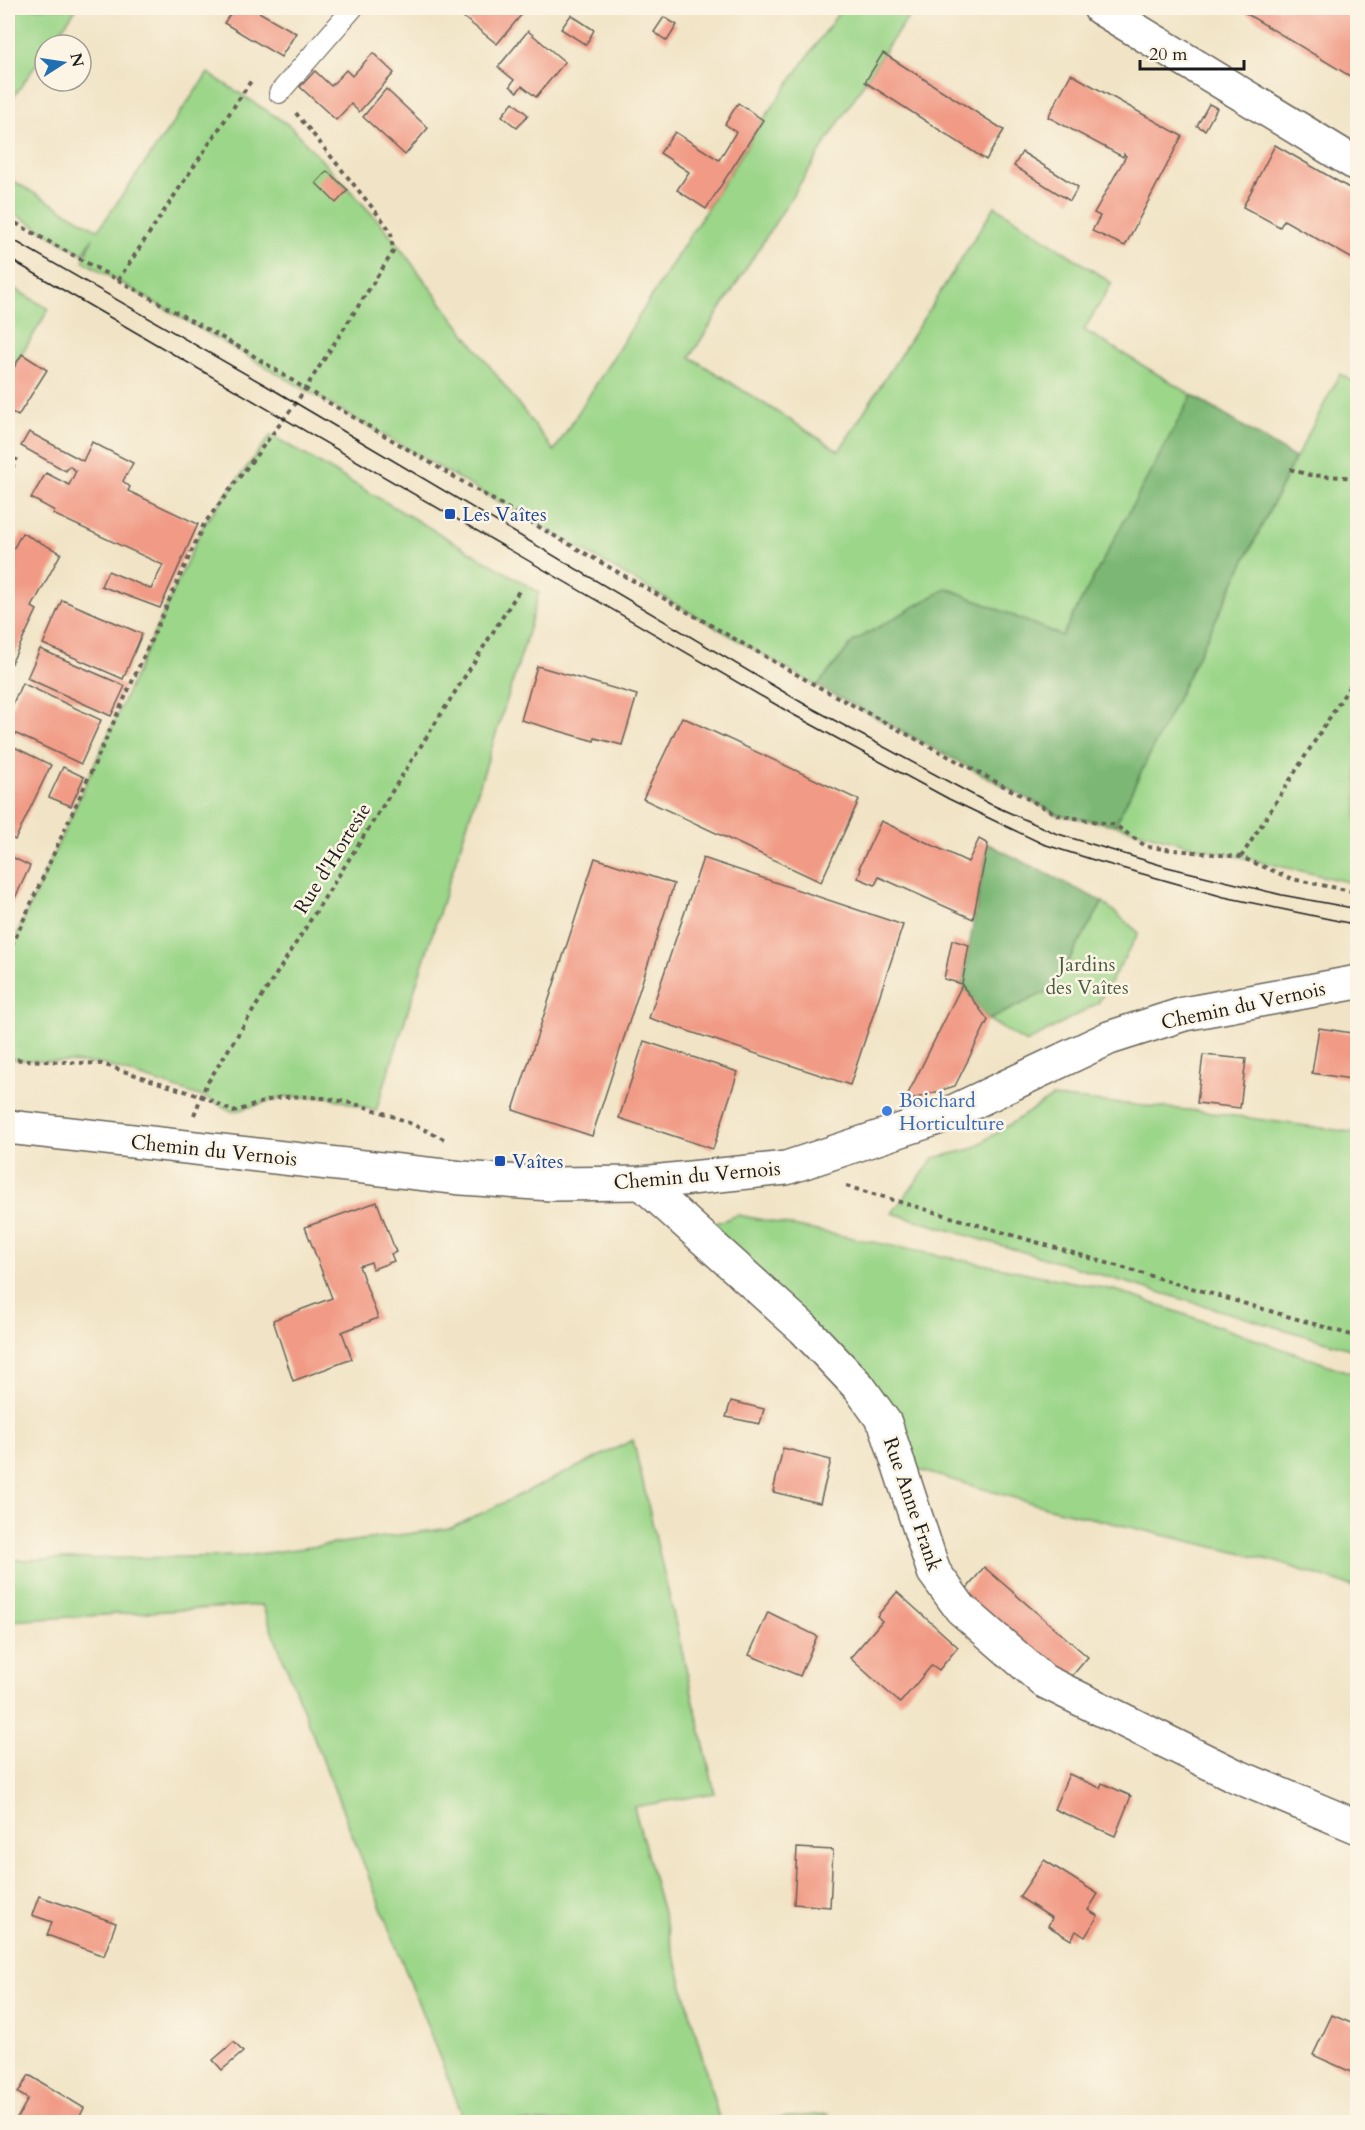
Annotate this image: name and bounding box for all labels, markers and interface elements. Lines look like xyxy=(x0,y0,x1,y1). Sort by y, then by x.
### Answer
north arrow xyxy=(33,33,93,93)
scale bar xyxy=(1140,33,1244,71)
text: 20 m xyxy=(1149,42,1188,67)
text: N xyxy=(64,51,89,69)
place label: Les Vaîtes xyxy=(462,501,547,528)
marker: Les Vaîtes xyxy=(443,507,457,521)
street label: Rue d'Hortesie xyxy=(288,798,377,919)
park label: Jardins des Vaîtes xyxy=(1045,951,1129,1001)
street label: Chemin du Vernois xyxy=(1159,975,1328,1036)
place label: Boichard Horticulture xyxy=(899,1087,1005,1137)
marker: Boichard Horticulture xyxy=(880,1104,894,1118)
street label: Chemin du Vernois xyxy=(129,1128,298,1173)
place label: Vaîtes xyxy=(512,1148,563,1175)
marker: Vaîtes xyxy=(493,1154,507,1168)
street label: Chemin du Vernois xyxy=(613,1155,781,1196)
street label: Rue Anne Frank xyxy=(877,1434,948,1575)

